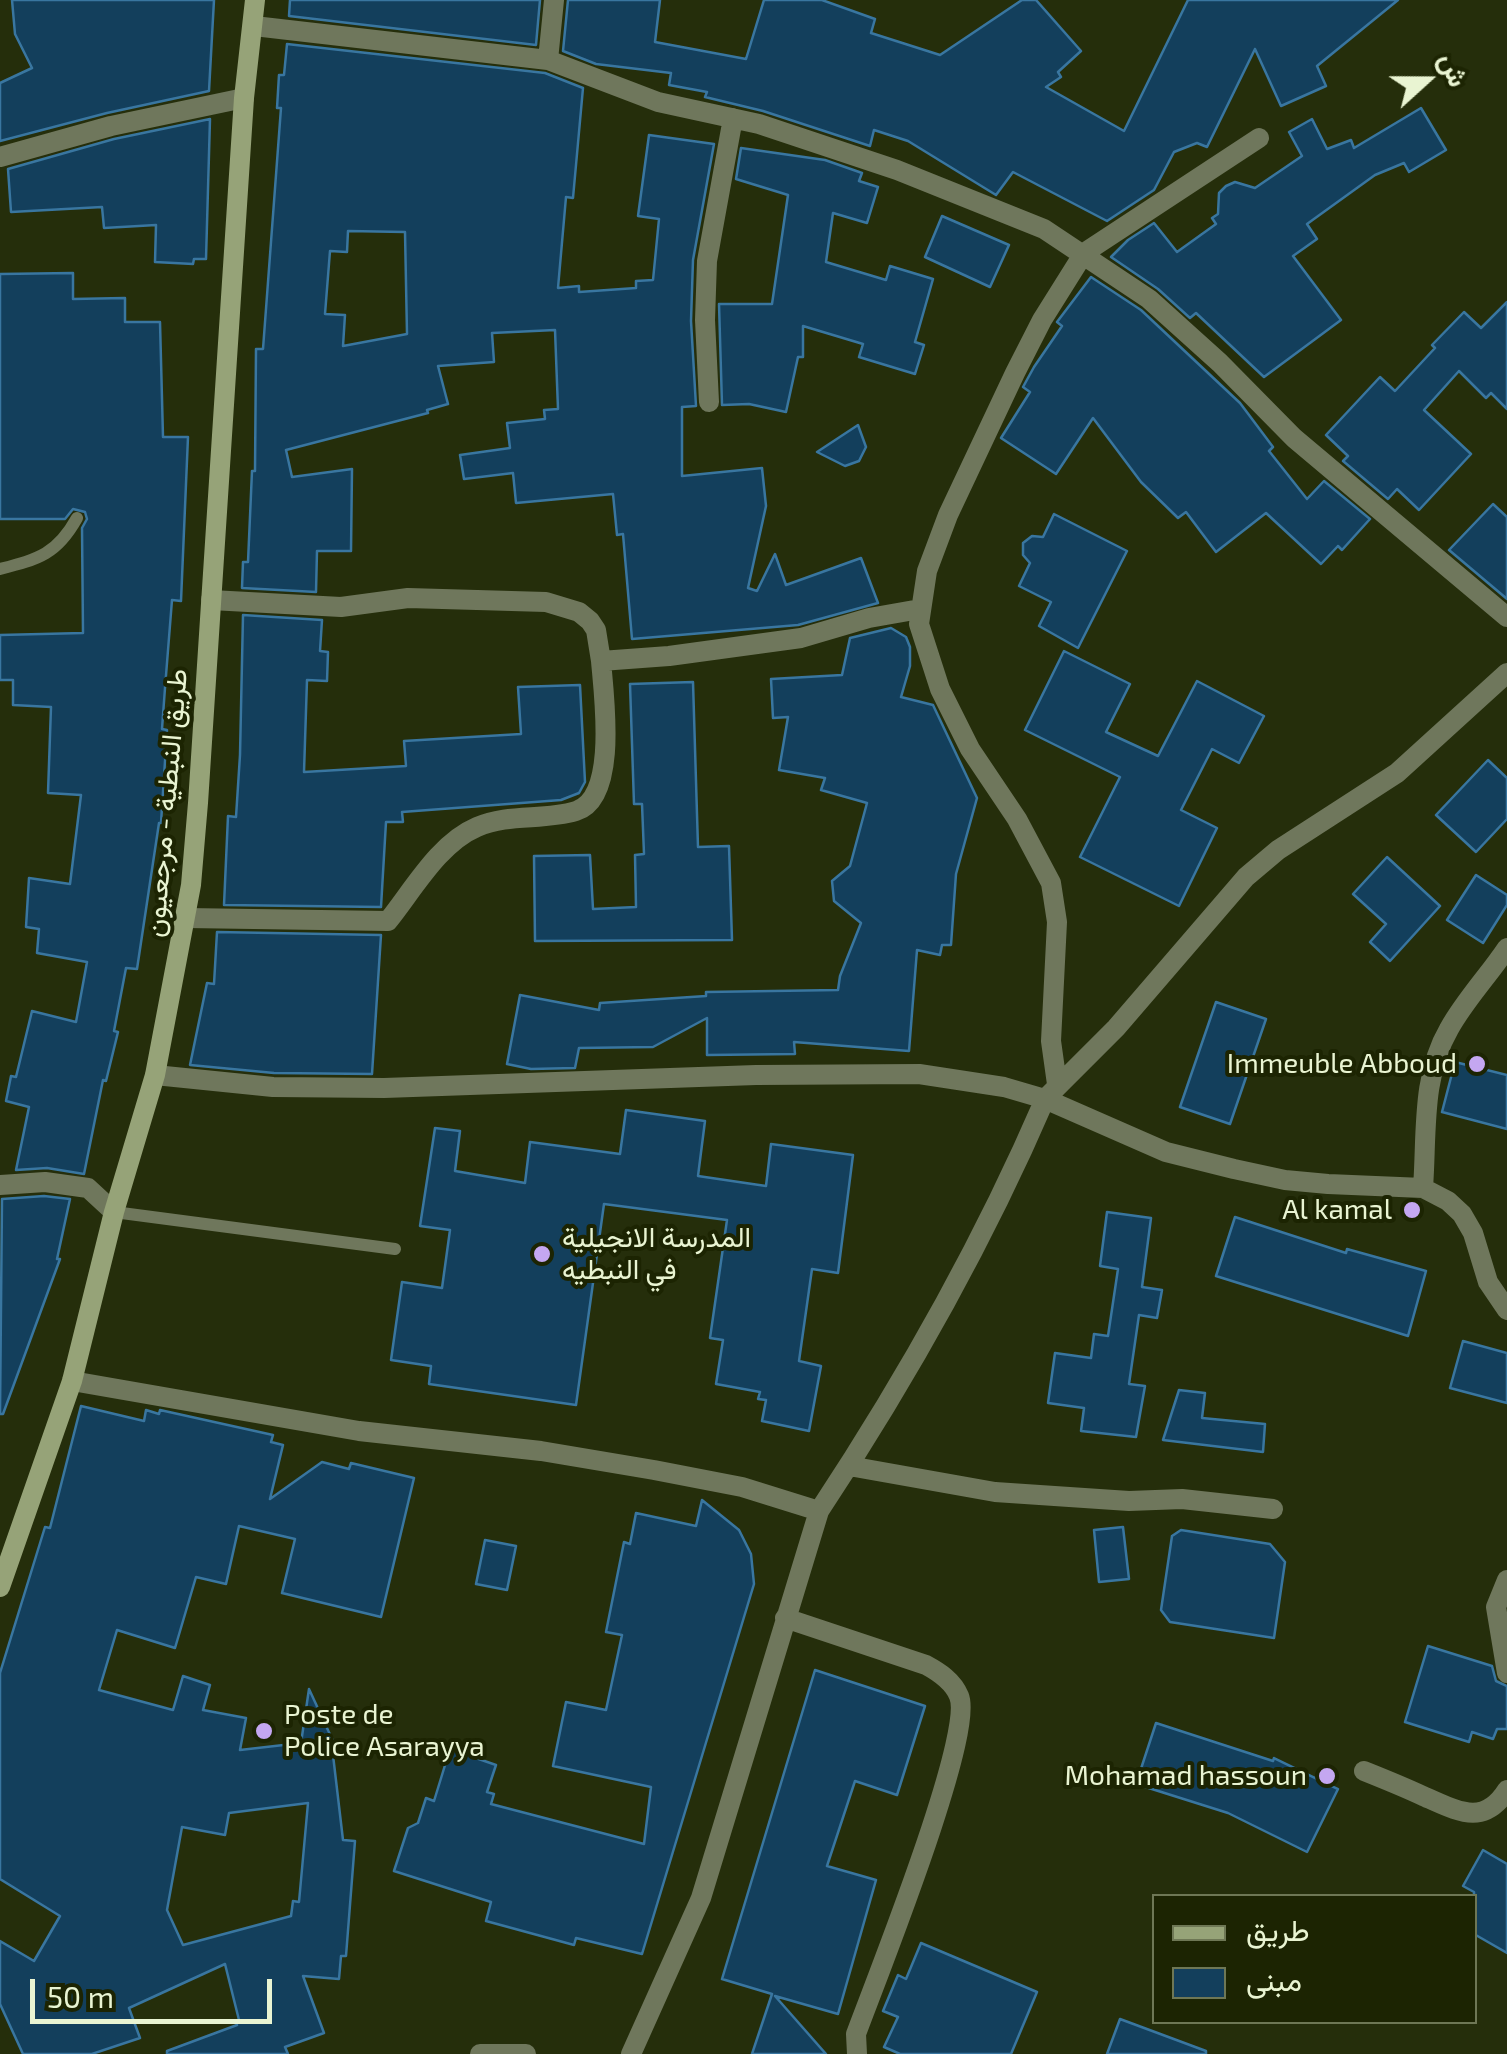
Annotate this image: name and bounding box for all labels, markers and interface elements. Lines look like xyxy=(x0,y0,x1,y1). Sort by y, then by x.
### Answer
north arrow xyxy=(1377,30,1477,130)
text: ش xyxy=(1433,47,1477,91)
street label: طريق النبطية - مرجعيون xyxy=(138,667,194,939)
place label: Immeuble Abboud xyxy=(1227,1047,1457,1081)
marker: Immeuble Abboud xyxy=(1466,1053,1488,1075)
place label: Al kamal xyxy=(1282,1193,1392,1227)
marker: Al kamal xyxy=(1401,1199,1423,1221)
place label: المدرسة الانجيلية في النبطيه xyxy=(562,1221,751,1287)
marker: المدرسة الانجيلية في النبطيه xyxy=(531,1243,553,1265)
place label: Poste de Police Asarayya xyxy=(284,1698,485,1764)
marker: Poste de Police Asarayya xyxy=(253,1720,275,1742)
place label: Mohamad hassoun xyxy=(1064,1759,1307,1793)
marker: Mohamad hassoun xyxy=(1316,1765,1338,1787)
legend xyxy=(1152,1894,1477,2024)
text: طريق xyxy=(1246,1911,1310,1947)
scale bar xyxy=(35,1959,278,2021)
text: مبنى xyxy=(1246,1961,1302,1997)
text: 50 m xyxy=(47,1978,114,2014)

